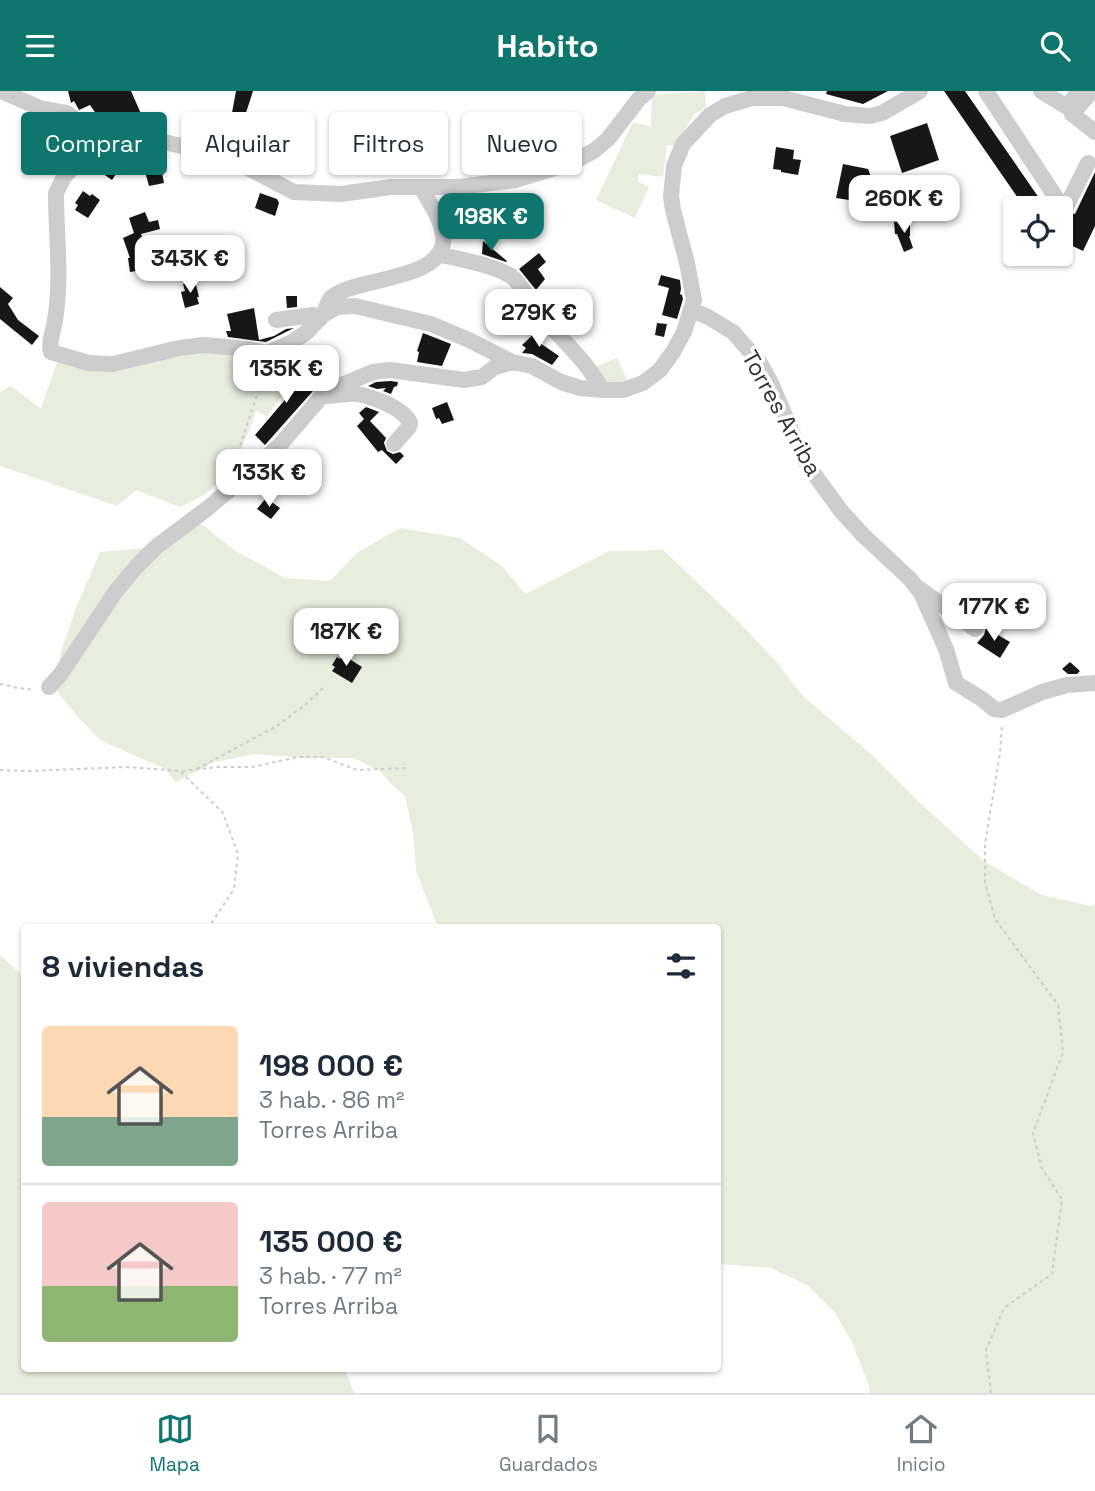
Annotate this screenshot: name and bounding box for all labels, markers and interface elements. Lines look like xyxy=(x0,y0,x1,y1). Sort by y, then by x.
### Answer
text: Habito xyxy=(496,26,599,66)
icon: menu xyxy=(21,27,59,65)
icon: search xyxy=(1036,27,1074,65)
chip: Comprar xyxy=(21,112,167,175)
chip: Alquilar xyxy=(181,112,315,175)
chip: Filtros xyxy=(329,112,448,175)
chip: Nuevo xyxy=(462,112,582,175)
pin: 260K € xyxy=(847,176,961,235)
text: 260K € xyxy=(865,183,943,213)
pin: 198K € xyxy=(434,193,548,253)
map controls xyxy=(1003,196,1073,266)
button: locate xyxy=(1003,196,1073,266)
text: 198K € xyxy=(454,201,528,231)
pin: 343K € xyxy=(133,235,247,295)
text: 343K € xyxy=(151,243,229,273)
pin: 279K € xyxy=(482,289,596,349)
text: 279K € xyxy=(501,297,577,327)
pin: 135K € xyxy=(229,345,343,405)
street label: Torres Arriba xyxy=(735,345,829,481)
text: 135K € xyxy=(249,353,323,383)
pin: 133K € xyxy=(212,449,326,509)
text: 133K € xyxy=(232,457,306,487)
pin: 177K € xyxy=(937,583,1051,643)
text: 177K € xyxy=(958,591,1030,621)
pin: 187K € xyxy=(289,609,403,668)
text: 187K € xyxy=(310,616,382,646)
text: 8 viviendas xyxy=(42,947,204,986)
icon: filters xyxy=(662,947,700,985)
text: 198 000 € xyxy=(259,1046,403,1085)
icon: home xyxy=(98,1054,182,1138)
text: 3 hab. · 86 m² xyxy=(259,1085,404,1115)
text: Torres Arriba xyxy=(259,1115,398,1145)
text: 135 000 € xyxy=(259,1222,403,1261)
icon: home xyxy=(98,1230,182,1314)
text: 3 hab. · 77 m² xyxy=(259,1261,402,1291)
text: Torres Arriba xyxy=(259,1291,398,1321)
tab: Mapa xyxy=(149,1410,200,1477)
tab: Guardados xyxy=(499,1410,598,1477)
tab: Inicio xyxy=(897,1410,946,1477)

